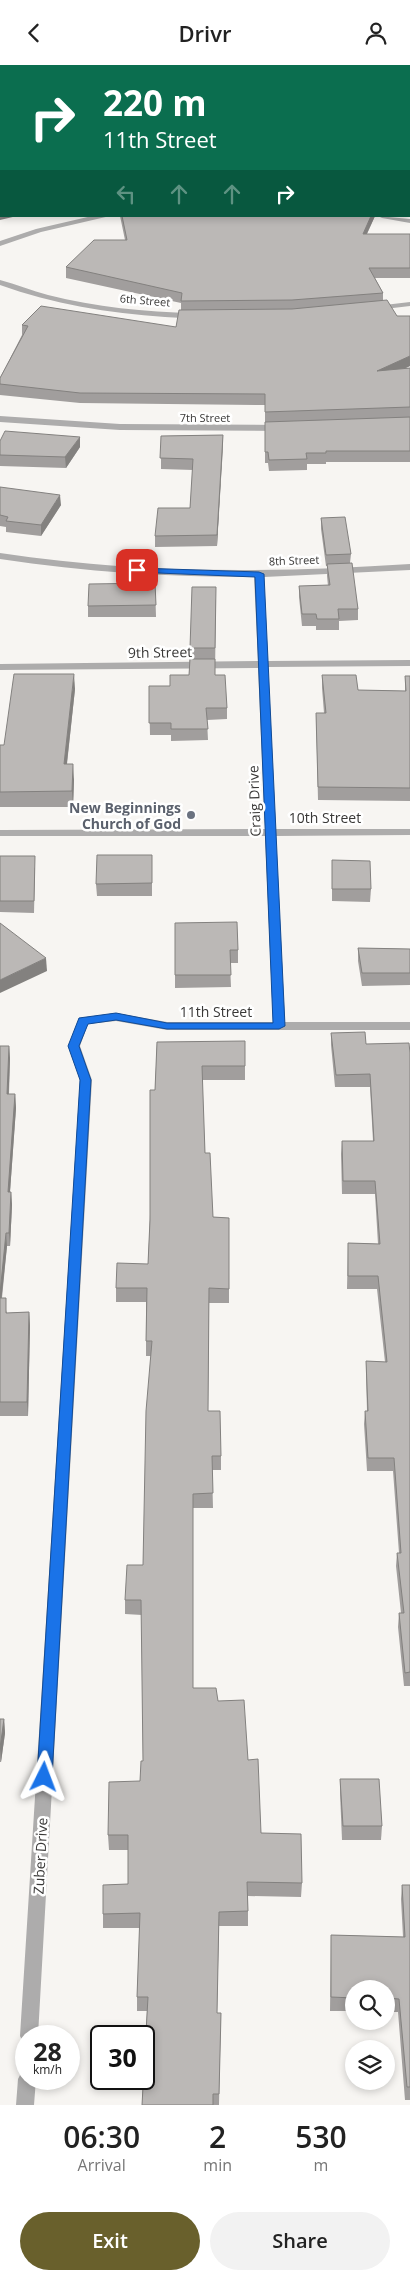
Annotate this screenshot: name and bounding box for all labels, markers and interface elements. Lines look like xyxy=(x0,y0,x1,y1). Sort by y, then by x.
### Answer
text: Drivr xyxy=(178,18,232,48)
icon: back xyxy=(20,19,48,47)
icon: person xyxy=(362,19,390,47)
text: 220 m xyxy=(103,79,207,126)
icon: right xyxy=(20,85,85,150)
text: 11th Street xyxy=(103,124,217,154)
icon: left xyxy=(112,180,140,208)
icon: ahead xyxy=(165,180,193,208)
icon: ahead xyxy=(218,180,246,208)
icon: right xyxy=(271,180,299,208)
street label: 6th Street xyxy=(119,290,171,310)
street label: 7th Street xyxy=(180,410,230,425)
pin xyxy=(116,549,158,591)
street label: 8th Street xyxy=(268,552,320,568)
icon: arrive xyxy=(123,556,151,584)
street label: 9th Street xyxy=(128,642,192,662)
street label: Craig Drive xyxy=(243,765,265,837)
place label: New Beginnings Church of God xyxy=(69,798,181,833)
street label: 10th Street xyxy=(289,808,361,827)
marker: New Beginnings Church of God xyxy=(185,809,197,821)
street label: 11th Street xyxy=(180,1002,252,1021)
position arrow xyxy=(17,1750,69,1802)
street label: Zuber Drive xyxy=(29,1817,51,1895)
map controls xyxy=(345,1980,395,2090)
button: search xyxy=(345,1980,395,2030)
speed limit sign: 30 xyxy=(90,2025,155,2090)
text: 28 xyxy=(33,2034,62,2068)
button: layers xyxy=(345,2040,395,2090)
text: km/h xyxy=(33,2061,62,2078)
text: 06:30 xyxy=(63,2116,140,2157)
text: 2 xyxy=(209,2116,226,2157)
text: 530 xyxy=(295,2116,347,2157)
text: Arrival xyxy=(78,2154,126,2176)
text: min xyxy=(203,2154,232,2176)
text: m xyxy=(314,2154,328,2176)
button: Exit xyxy=(20,2212,200,2270)
button: Share xyxy=(210,2212,390,2270)

